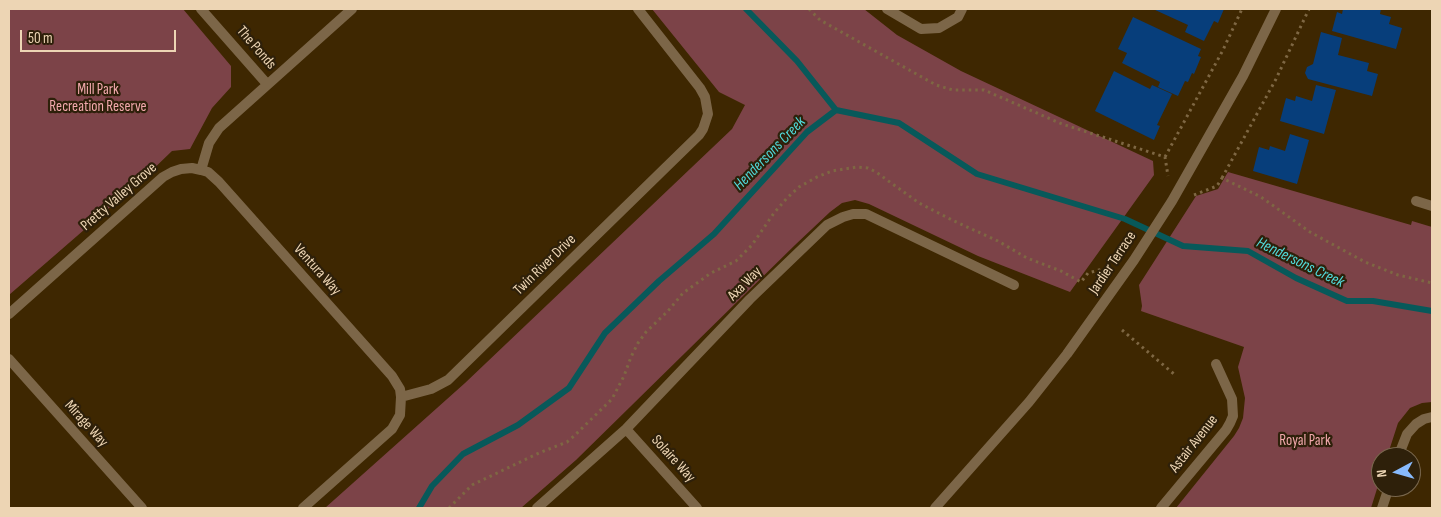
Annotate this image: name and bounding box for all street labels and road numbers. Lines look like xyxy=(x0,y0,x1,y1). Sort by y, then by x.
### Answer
street label: The Ponds xyxy=(232,23,280,73)
street label: Pretty Valley Grove xyxy=(77,159,161,235)
street label: Jardier Terrace xyxy=(1085,228,1141,298)
street label: Twin River Drive xyxy=(510,231,580,299)
street label: Ventura Way xyxy=(289,241,345,299)
street label: Axa Way xyxy=(724,263,766,305)
street label: Mirage Way xyxy=(60,397,112,451)
street label: Astair Avenue xyxy=(1166,412,1222,476)
street label: Solaire Way xyxy=(647,432,699,486)

